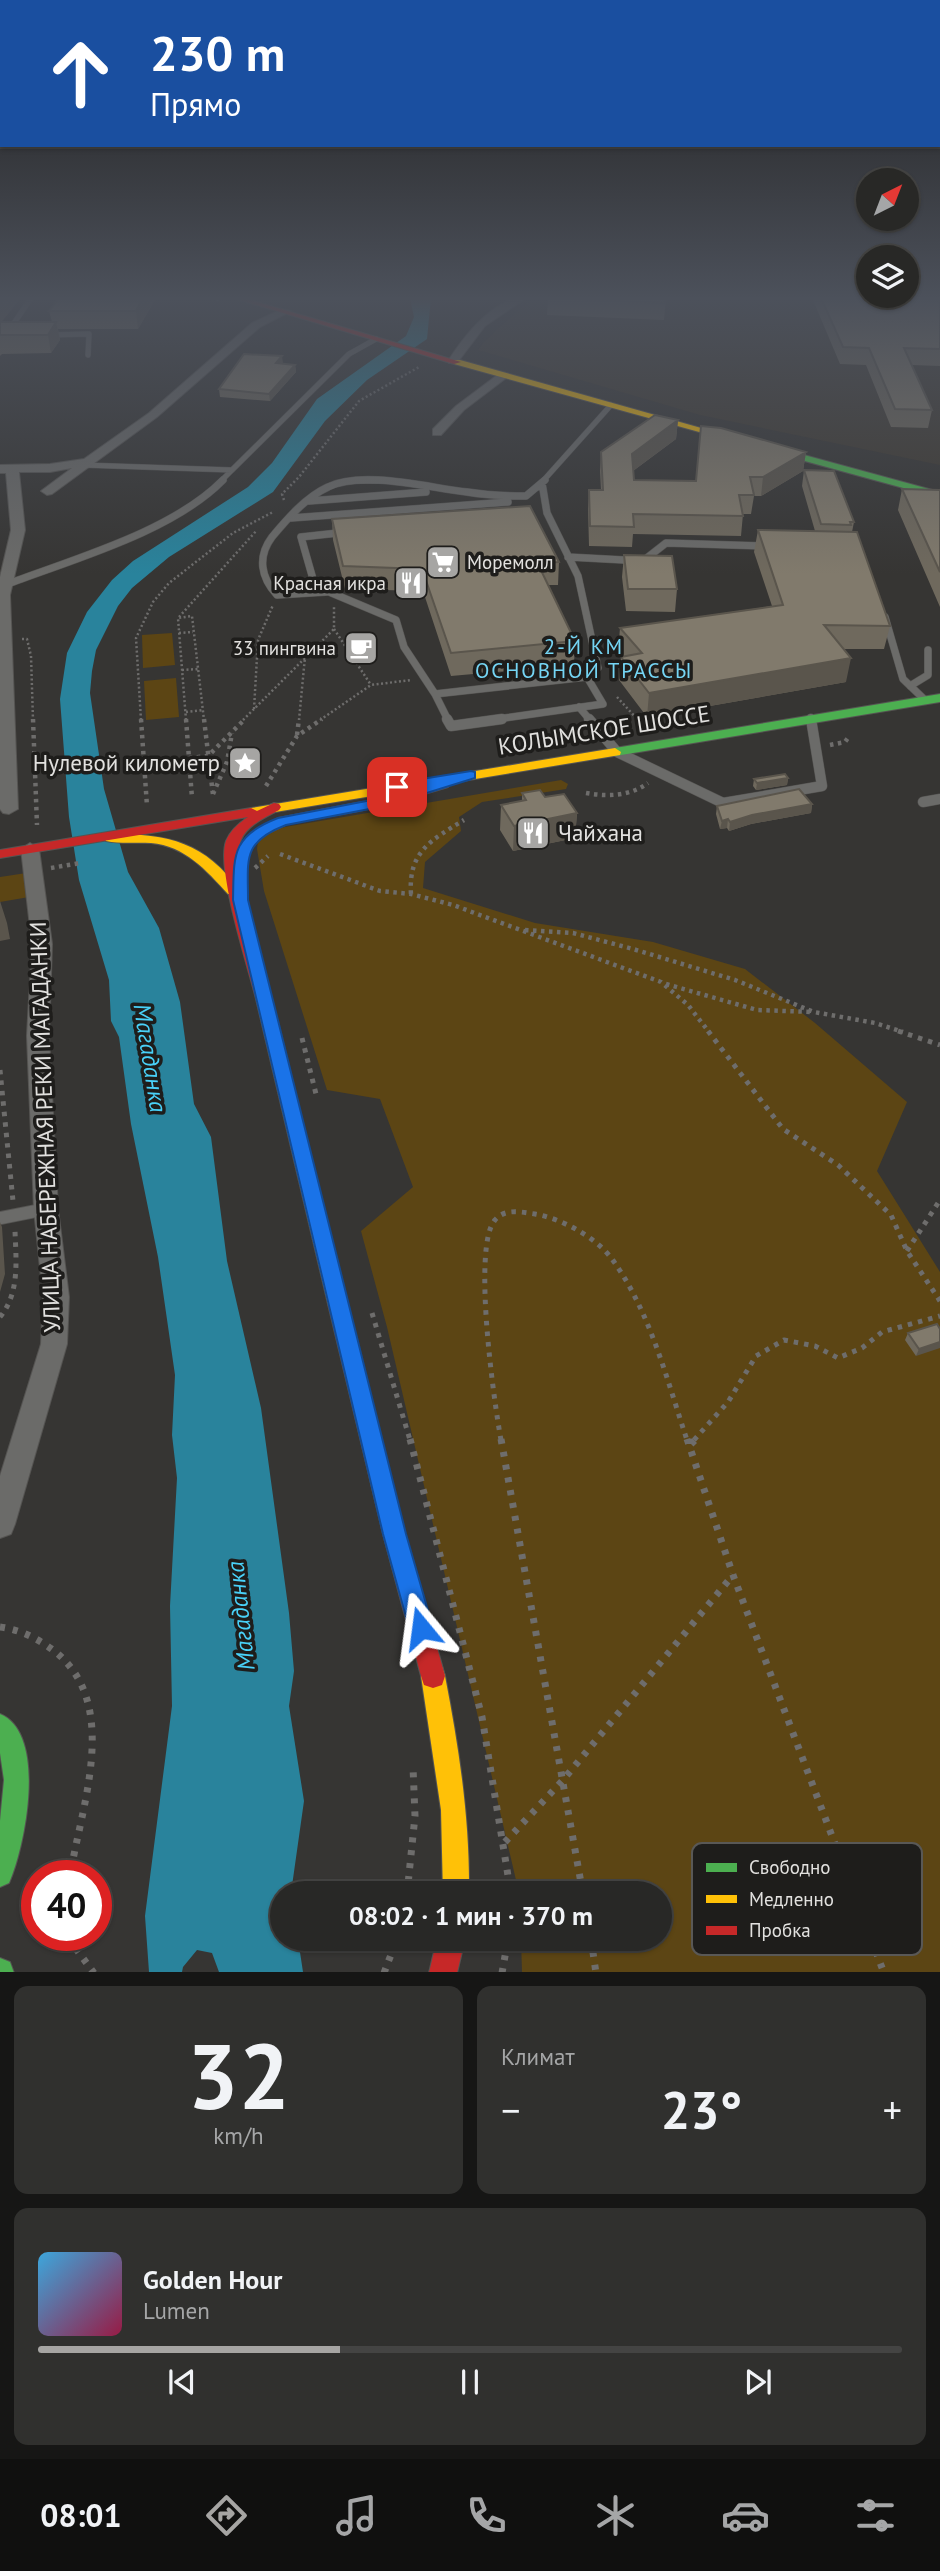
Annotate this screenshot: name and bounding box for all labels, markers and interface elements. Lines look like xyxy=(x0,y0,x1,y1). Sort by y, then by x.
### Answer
text: 230 m xyxy=(150,21,285,85)
icon: ahead xyxy=(35,28,126,119)
text: Прямо xyxy=(150,83,241,125)
north arrow xyxy=(856,168,919,231)
map controls xyxy=(856,168,919,308)
button: layers xyxy=(856,245,919,308)
supermarket icon: Моремолл xyxy=(424,543,462,581)
place label: Моремолл xyxy=(467,550,554,574)
restaurant icon: Красная икра xyxy=(392,564,430,602)
place label: Красная икра xyxy=(273,571,386,595)
cafe icon: 33 пингвина xyxy=(342,629,380,667)
district label: 2-Й КМ ОСНОВНОЙ ТРАССЫ xyxy=(475,633,693,684)
place label: 33 пингвина xyxy=(233,636,336,660)
street label: КОЛЫМСКОЕ ШОССЕ xyxy=(496,698,712,761)
place icon: Нулевой километр xyxy=(226,744,264,782)
place label: Нулевой километр xyxy=(33,748,220,777)
pin xyxy=(367,757,427,817)
icon: arrive xyxy=(378,768,416,806)
restaurant icon: Чайхана xyxy=(514,814,552,852)
place label: Чайхана xyxy=(558,818,643,847)
street label: УЛИЦА НАБЕРЕЖНАЯ РЕКИ МАГАДАНКИ xyxy=(23,921,66,1333)
water label: Магаданка xyxy=(127,1001,174,1115)
water label: Магаданка xyxy=(219,1560,262,1672)
position arrow xyxy=(384,1591,458,1665)
legend xyxy=(692,1843,922,1955)
text: Свободно xyxy=(749,1855,831,1879)
speed limit sign: 40 xyxy=(21,1860,112,1951)
text: Медленно xyxy=(749,1887,834,1911)
text: 08:02 · 1 мин · 370 m xyxy=(349,1899,593,1932)
text: Пробка xyxy=(749,1918,811,1942)
text: 32 xyxy=(187,2016,290,2134)
text: Климат xyxy=(501,2042,575,2071)
text: 23° xyxy=(661,2076,742,2143)
text: − xyxy=(501,2085,520,2134)
text: + xyxy=(883,2085,902,2134)
text: km/h xyxy=(213,2121,264,2150)
text: Golden Hour xyxy=(143,2263,282,2296)
text: Lumen xyxy=(143,2296,210,2325)
icon: previous xyxy=(163,2363,201,2401)
icon: pause xyxy=(451,2363,489,2401)
icon: next xyxy=(739,2363,777,2401)
icon: directions xyxy=(202,2491,251,2540)
icon: music xyxy=(332,2491,381,2540)
icon: phone xyxy=(462,2491,511,2540)
icon: climate xyxy=(591,2491,640,2540)
icon: car xyxy=(721,2491,770,2540)
icon: filters xyxy=(851,2491,900,2540)
text: 08:01 xyxy=(40,2494,122,2536)

